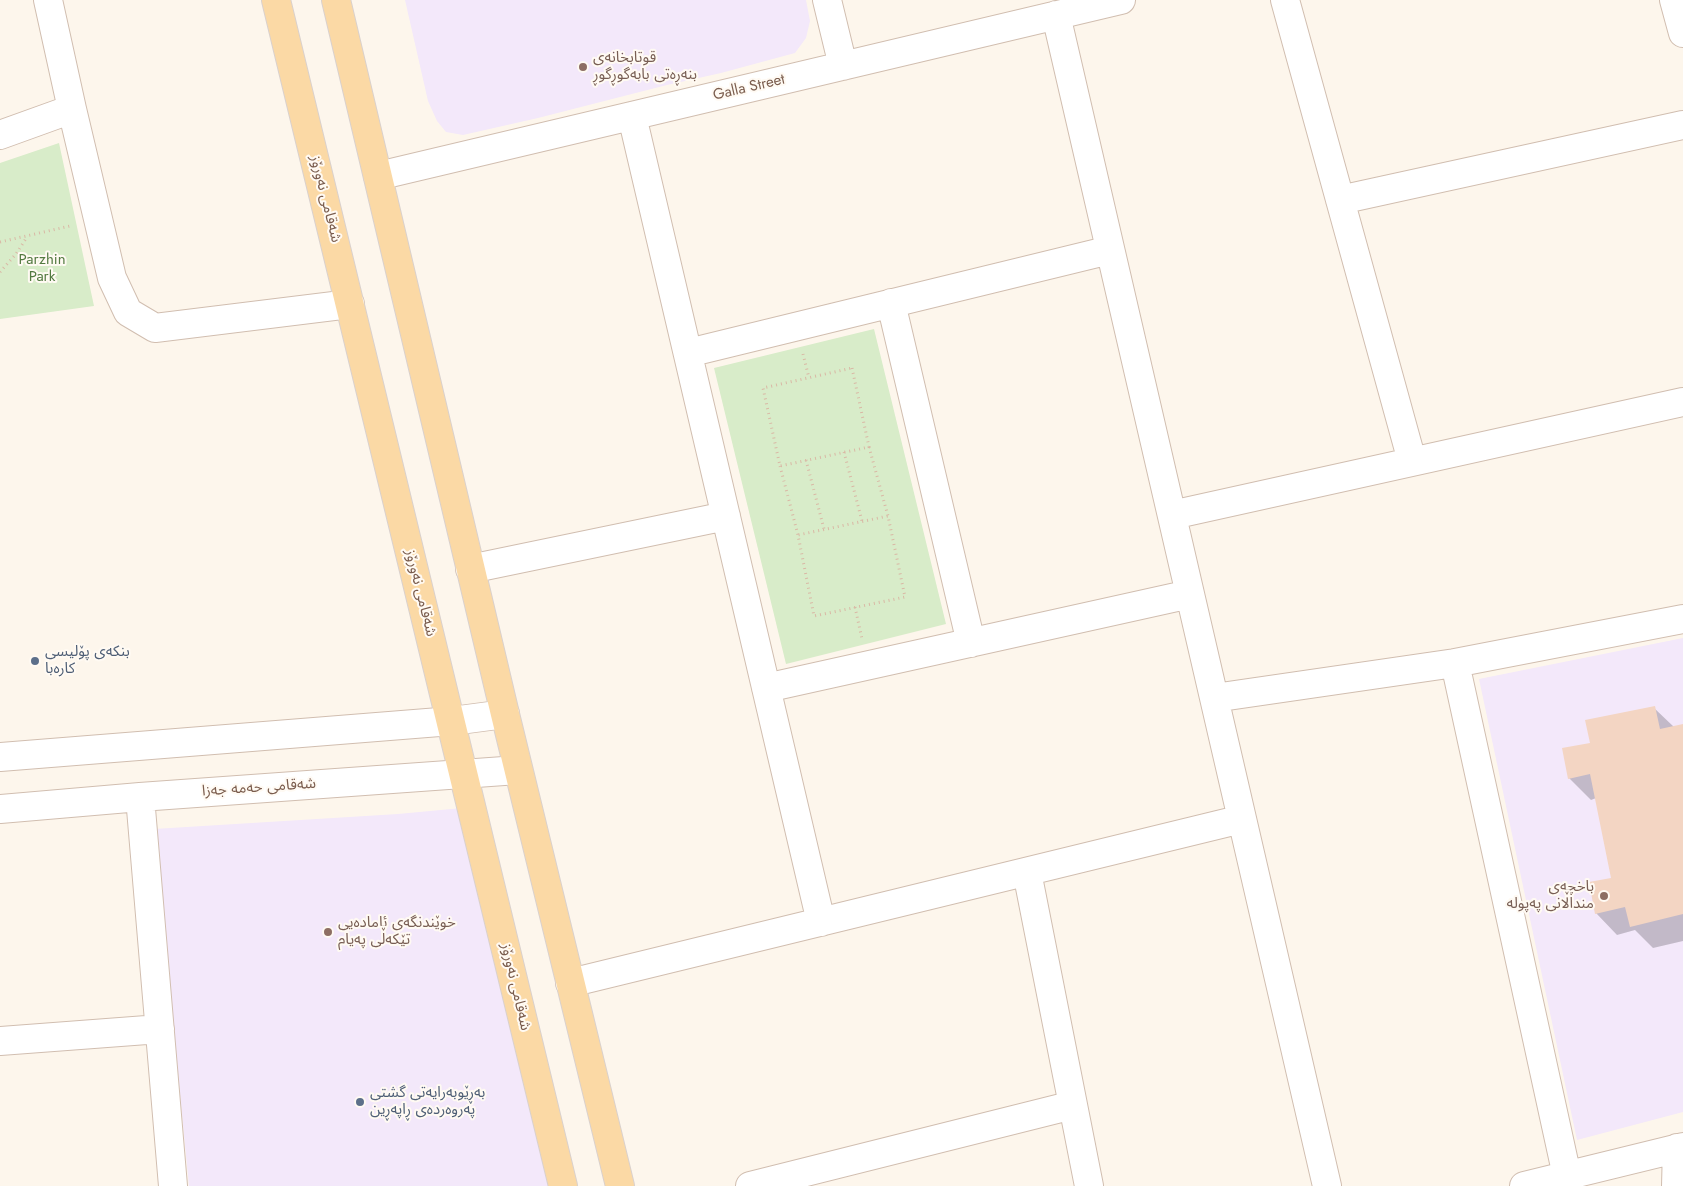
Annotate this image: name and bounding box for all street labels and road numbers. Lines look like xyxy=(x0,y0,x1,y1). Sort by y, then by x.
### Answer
street label: Galla Street xyxy=(711,71,787,105)
street label: شەقامی نەورۆز xyxy=(305,154,345,244)
street label: شەقامی نەورۆز xyxy=(400,548,440,638)
street label: شەقامی حەمە جەزا xyxy=(201,775,317,801)
street label: شەقامی نەورۆز xyxy=(496,941,534,1033)

